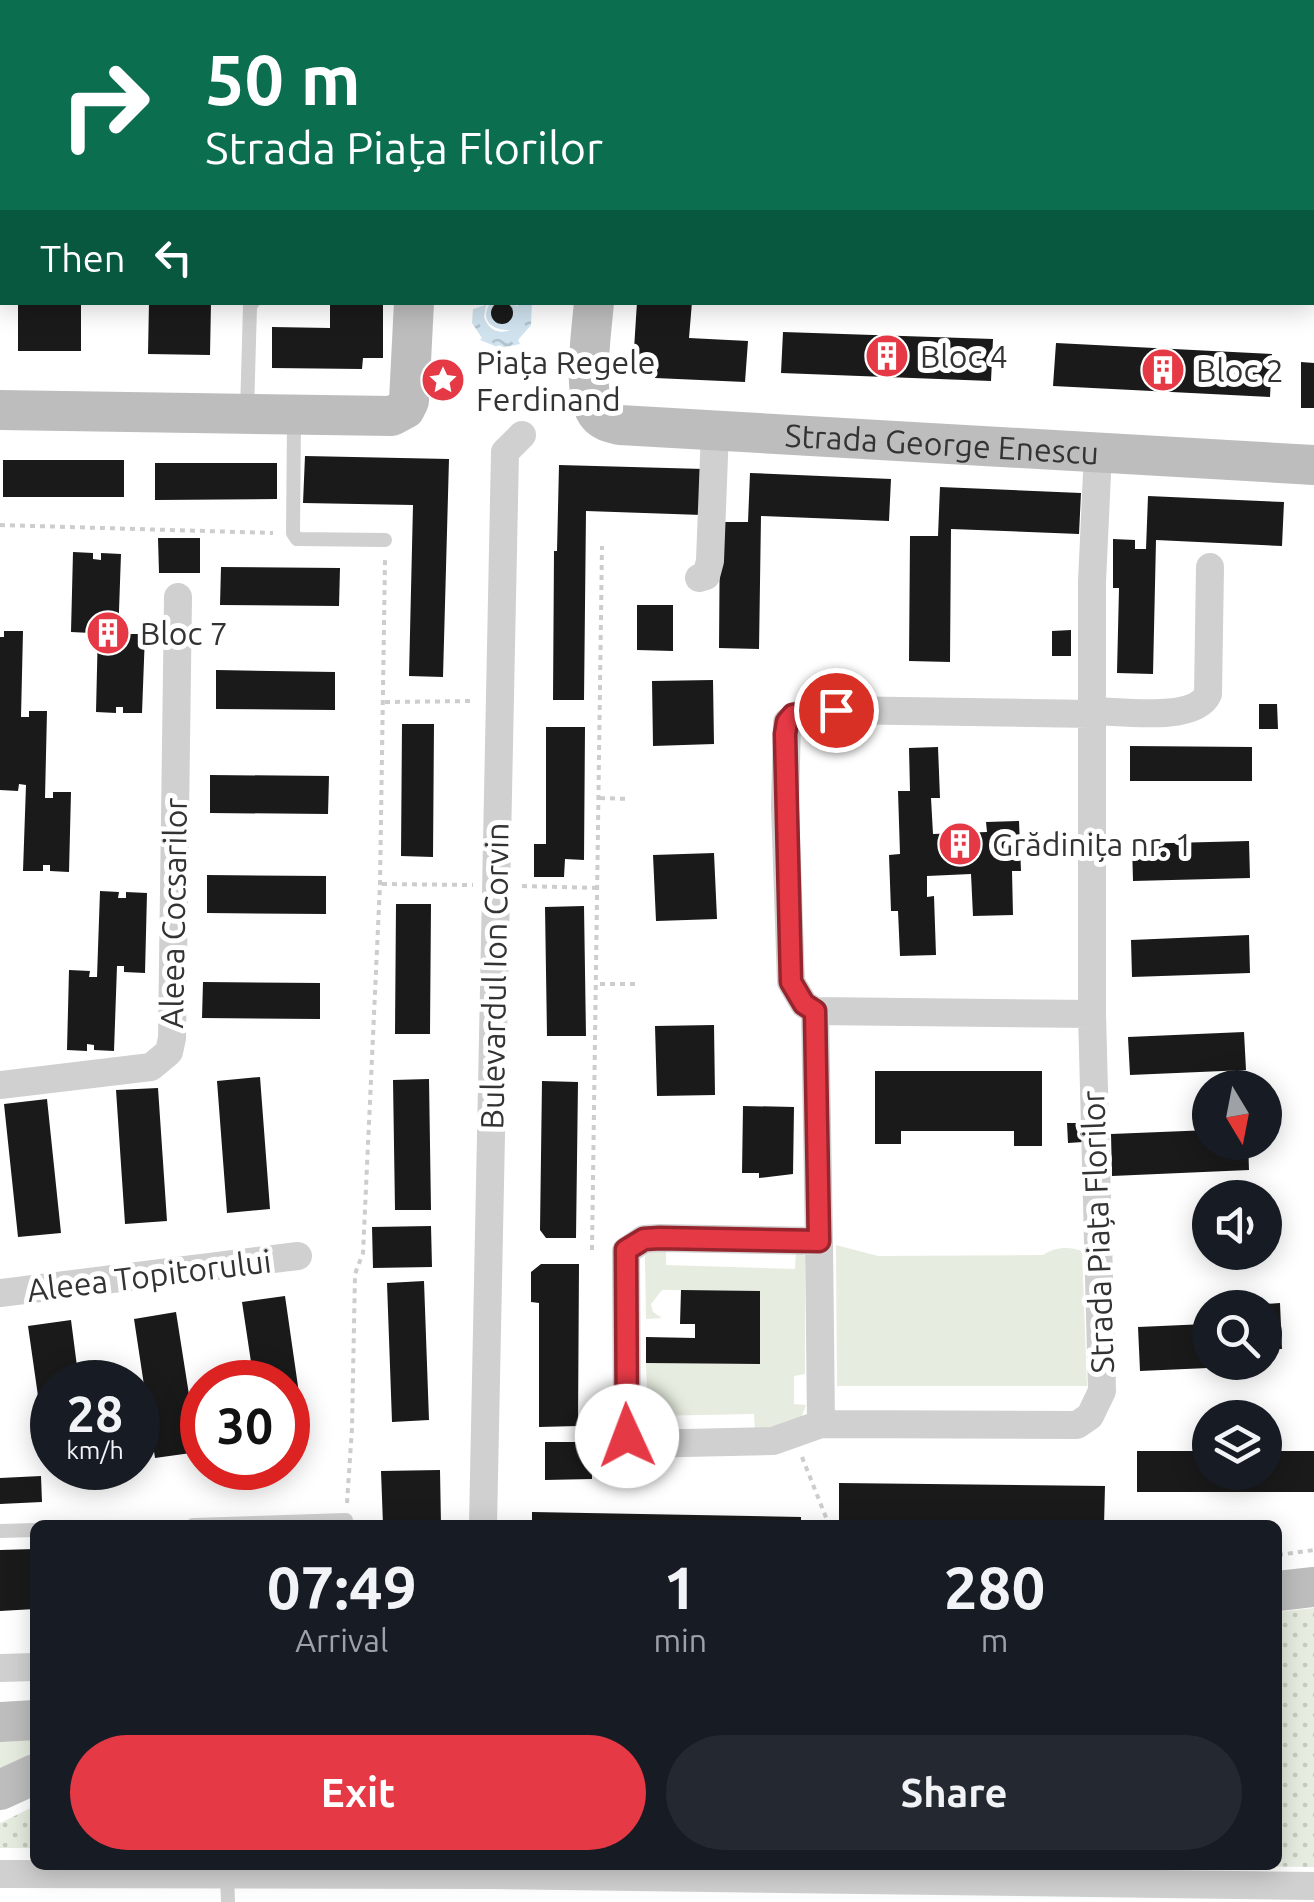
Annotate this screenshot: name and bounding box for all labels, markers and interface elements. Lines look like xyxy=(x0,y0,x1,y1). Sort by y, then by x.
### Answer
icon: right xyxy=(40,40,170,170)
text: 50 m xyxy=(205,40,361,118)
text: Strada Piața Florilor xyxy=(205,122,603,173)
icon: left xyxy=(146,230,201,285)
text: Then xyxy=(40,237,126,279)
building icon: Bloc 4 xyxy=(864,333,910,379)
place label: Bloc 4 xyxy=(920,338,1008,374)
place label: Piața Regele Ferdinand xyxy=(476,344,655,417)
building icon: Bloc 2 xyxy=(1140,347,1186,393)
place label: Bloc 2 xyxy=(1196,352,1284,388)
place icon: Piața Regele Ferdinand xyxy=(420,357,466,403)
street label: Strada George Enescu xyxy=(784,417,1100,471)
building icon: Bloc 7 xyxy=(85,610,131,656)
place label: Bloc 7 xyxy=(140,615,228,651)
pin xyxy=(794,668,879,753)
icon: arrive xyxy=(809,683,864,738)
street label: Aleea Cocsarilor xyxy=(153,797,193,1029)
building icon: Grădinița nr. 1 xyxy=(937,821,983,867)
street label: Bulevardul Ion Corvin xyxy=(473,822,515,1130)
place label: Grădinița nr. 1 xyxy=(992,826,1193,862)
north arrow xyxy=(1192,1070,1282,1160)
map controls xyxy=(1192,1070,1282,1490)
street label: Strada Piața Florilor xyxy=(1074,1090,1120,1374)
button: sound xyxy=(1192,1180,1282,1270)
street label: Aleea Topitorului xyxy=(25,1242,273,1308)
button: search xyxy=(1192,1290,1282,1380)
speed limit sign: 30 xyxy=(180,1360,310,1490)
position arrow xyxy=(575,1384,679,1488)
text: 28 xyxy=(67,1385,123,1441)
button: layers xyxy=(1192,1400,1282,1490)
text: km/h xyxy=(66,1436,124,1464)
text: 07:49 xyxy=(267,1553,417,1620)
text: 1 xyxy=(663,1553,697,1620)
text: 280 xyxy=(944,1553,1045,1620)
text: Arrival xyxy=(295,1622,388,1658)
text: min xyxy=(653,1622,707,1658)
text: m xyxy=(981,1622,1008,1658)
button: Exit xyxy=(70,1735,646,1850)
button: Share xyxy=(666,1735,1242,1850)

